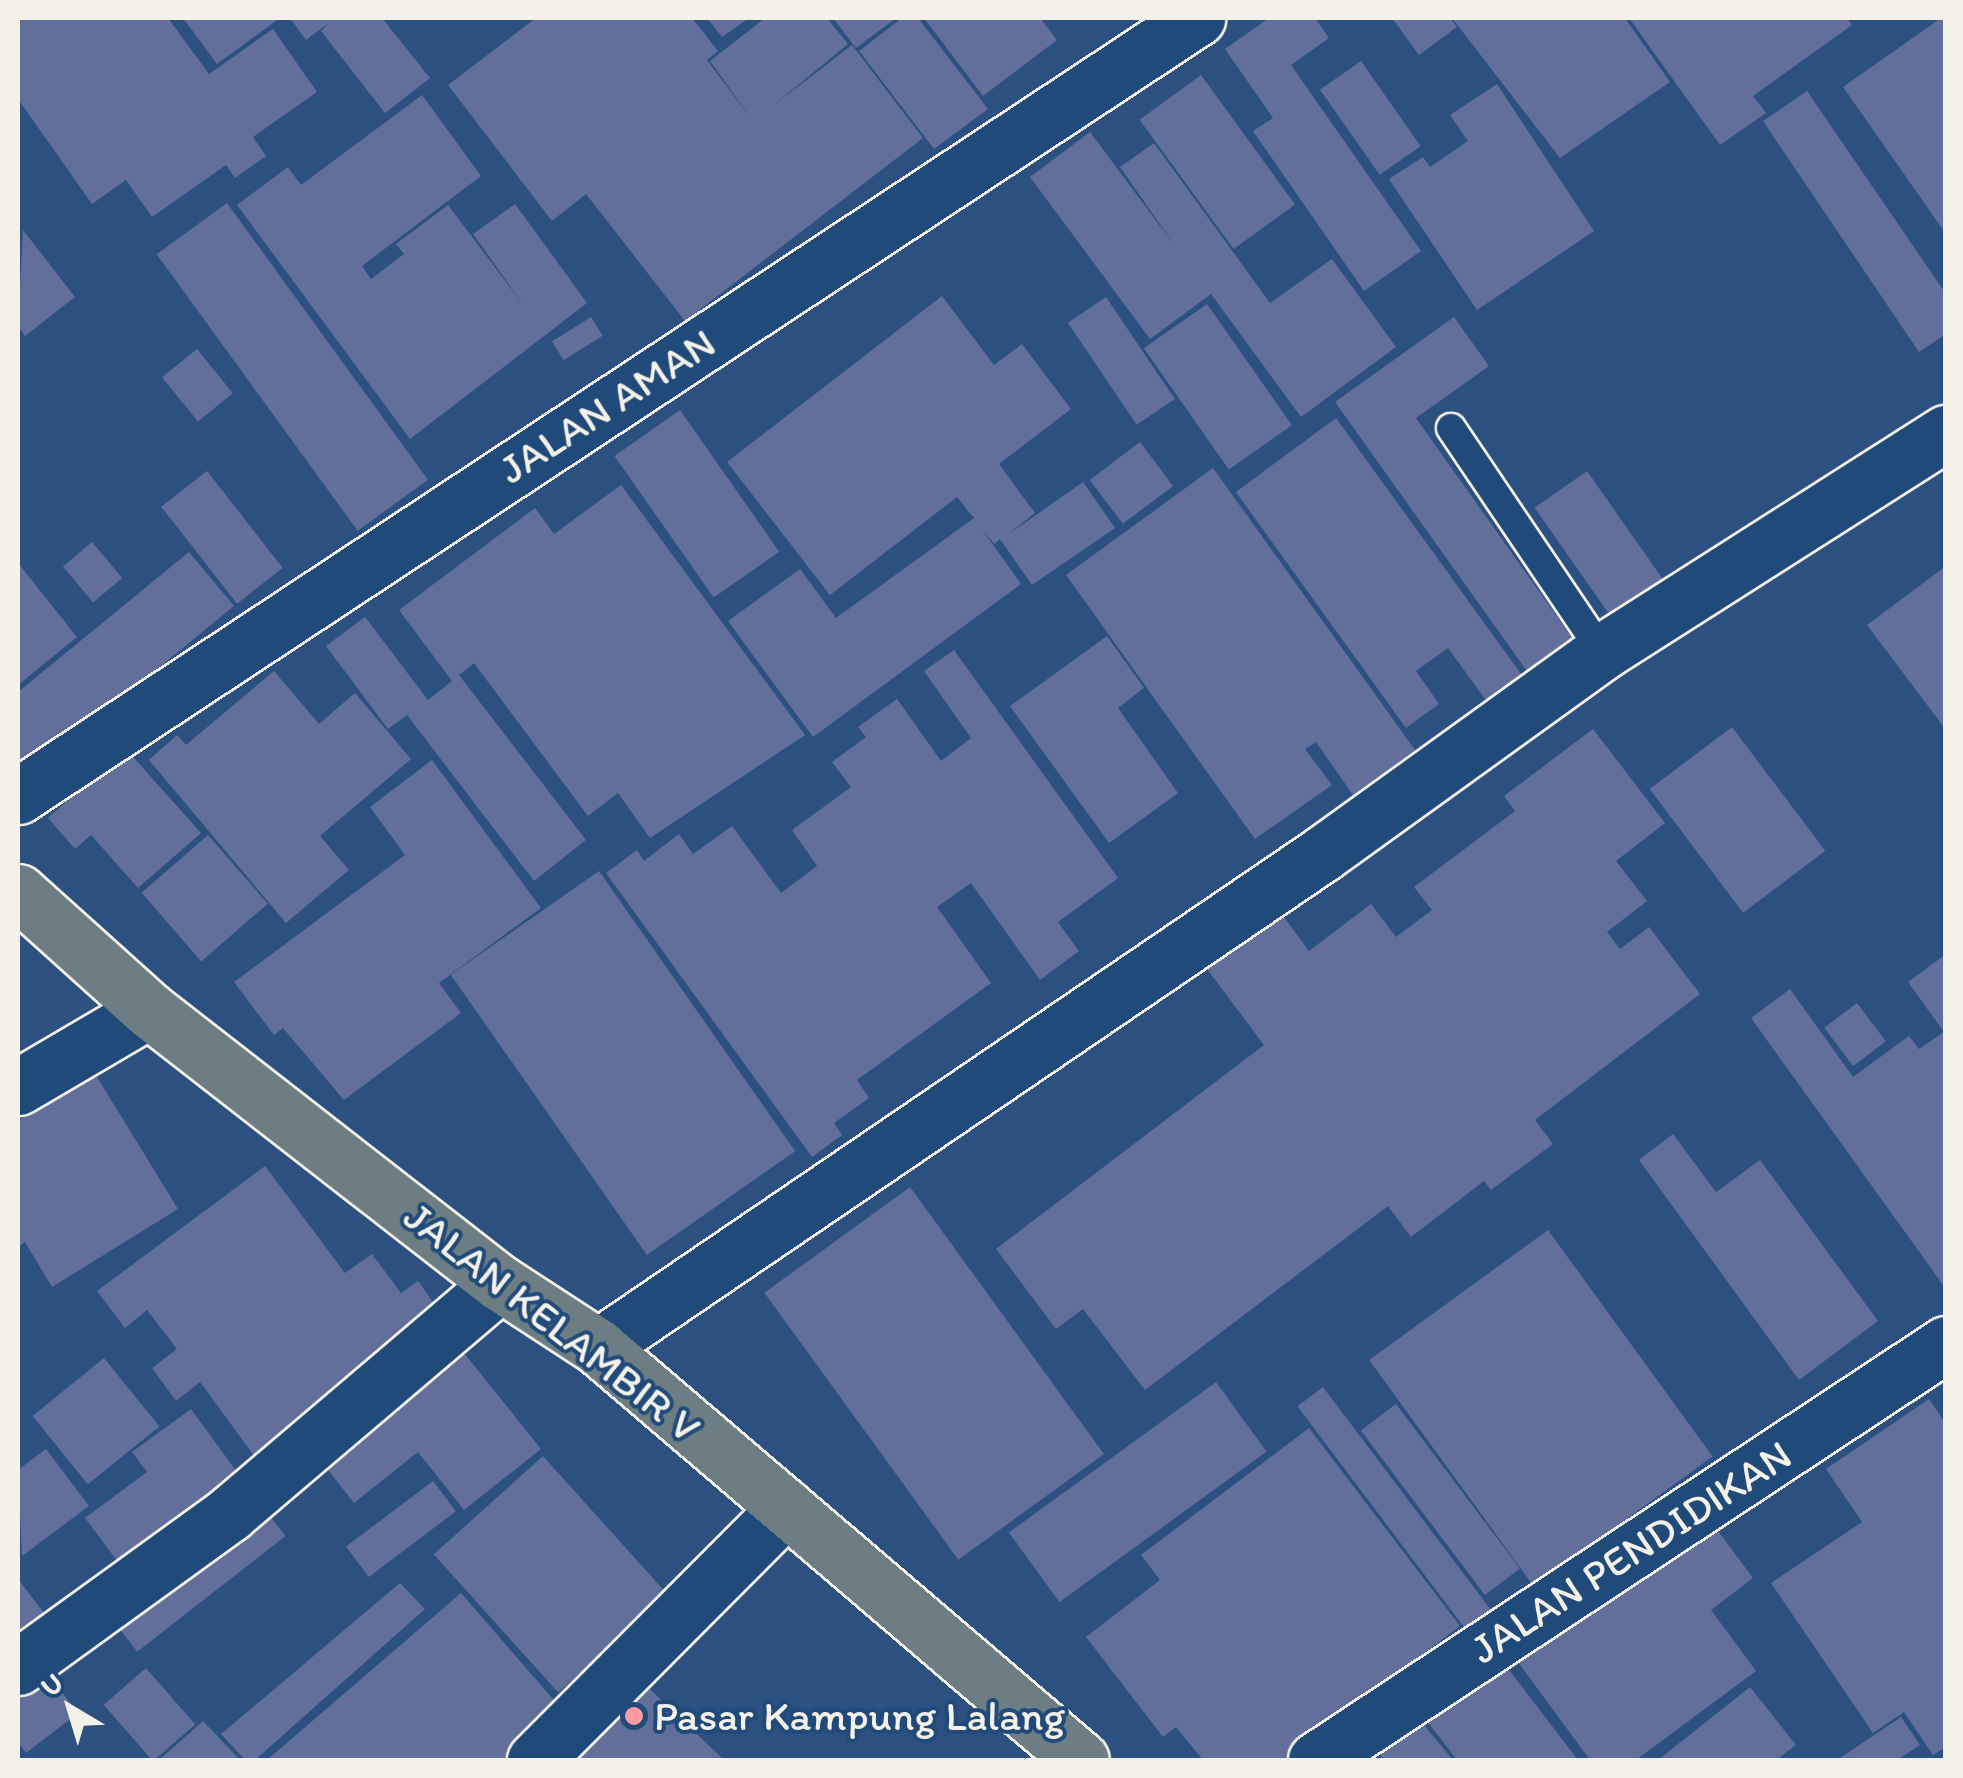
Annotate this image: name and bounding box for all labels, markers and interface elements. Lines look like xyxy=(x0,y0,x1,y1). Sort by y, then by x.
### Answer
street label: JALAN AMAN xyxy=(489,317,725,495)
street label: JALAN KELAMBIR V xyxy=(392,1189,712,1455)
street label: JALAN PENDIDIKAN xyxy=(1461,1430,1801,1674)
north arrow xyxy=(20,1658,120,1758)
text: U xyxy=(34,1665,69,1703)
place label: Pasar Kampung Lalang xyxy=(654,1691,1065,1741)
marker: Pasar Kampung Lalang xyxy=(623,1705,645,1727)

